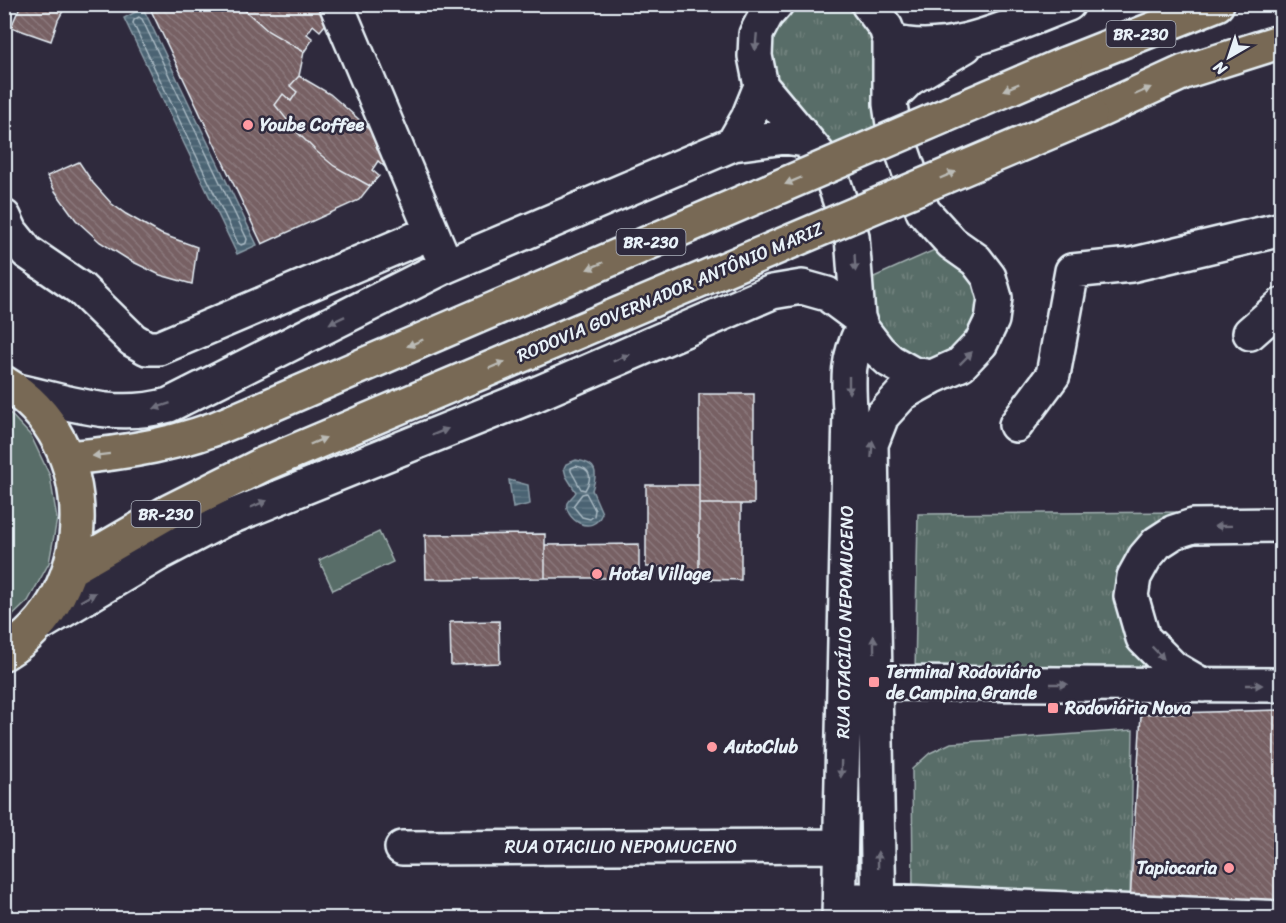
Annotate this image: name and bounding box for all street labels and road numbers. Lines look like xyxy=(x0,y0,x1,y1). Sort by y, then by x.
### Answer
road number: BR-230 xyxy=(1106,21,1176,47)
street label: RODOVIA GOVERNADOR ANTÔNIO MARIZ xyxy=(512,212,829,371)
road number: BR-230 xyxy=(616,229,686,255)
road number: BR-230 xyxy=(132,501,201,527)
street label: RUA OTACÍLIO NEPOMUCENO xyxy=(827,505,863,739)
street label: RUA OTACILIO NEPOMUCENO xyxy=(505,831,737,863)

